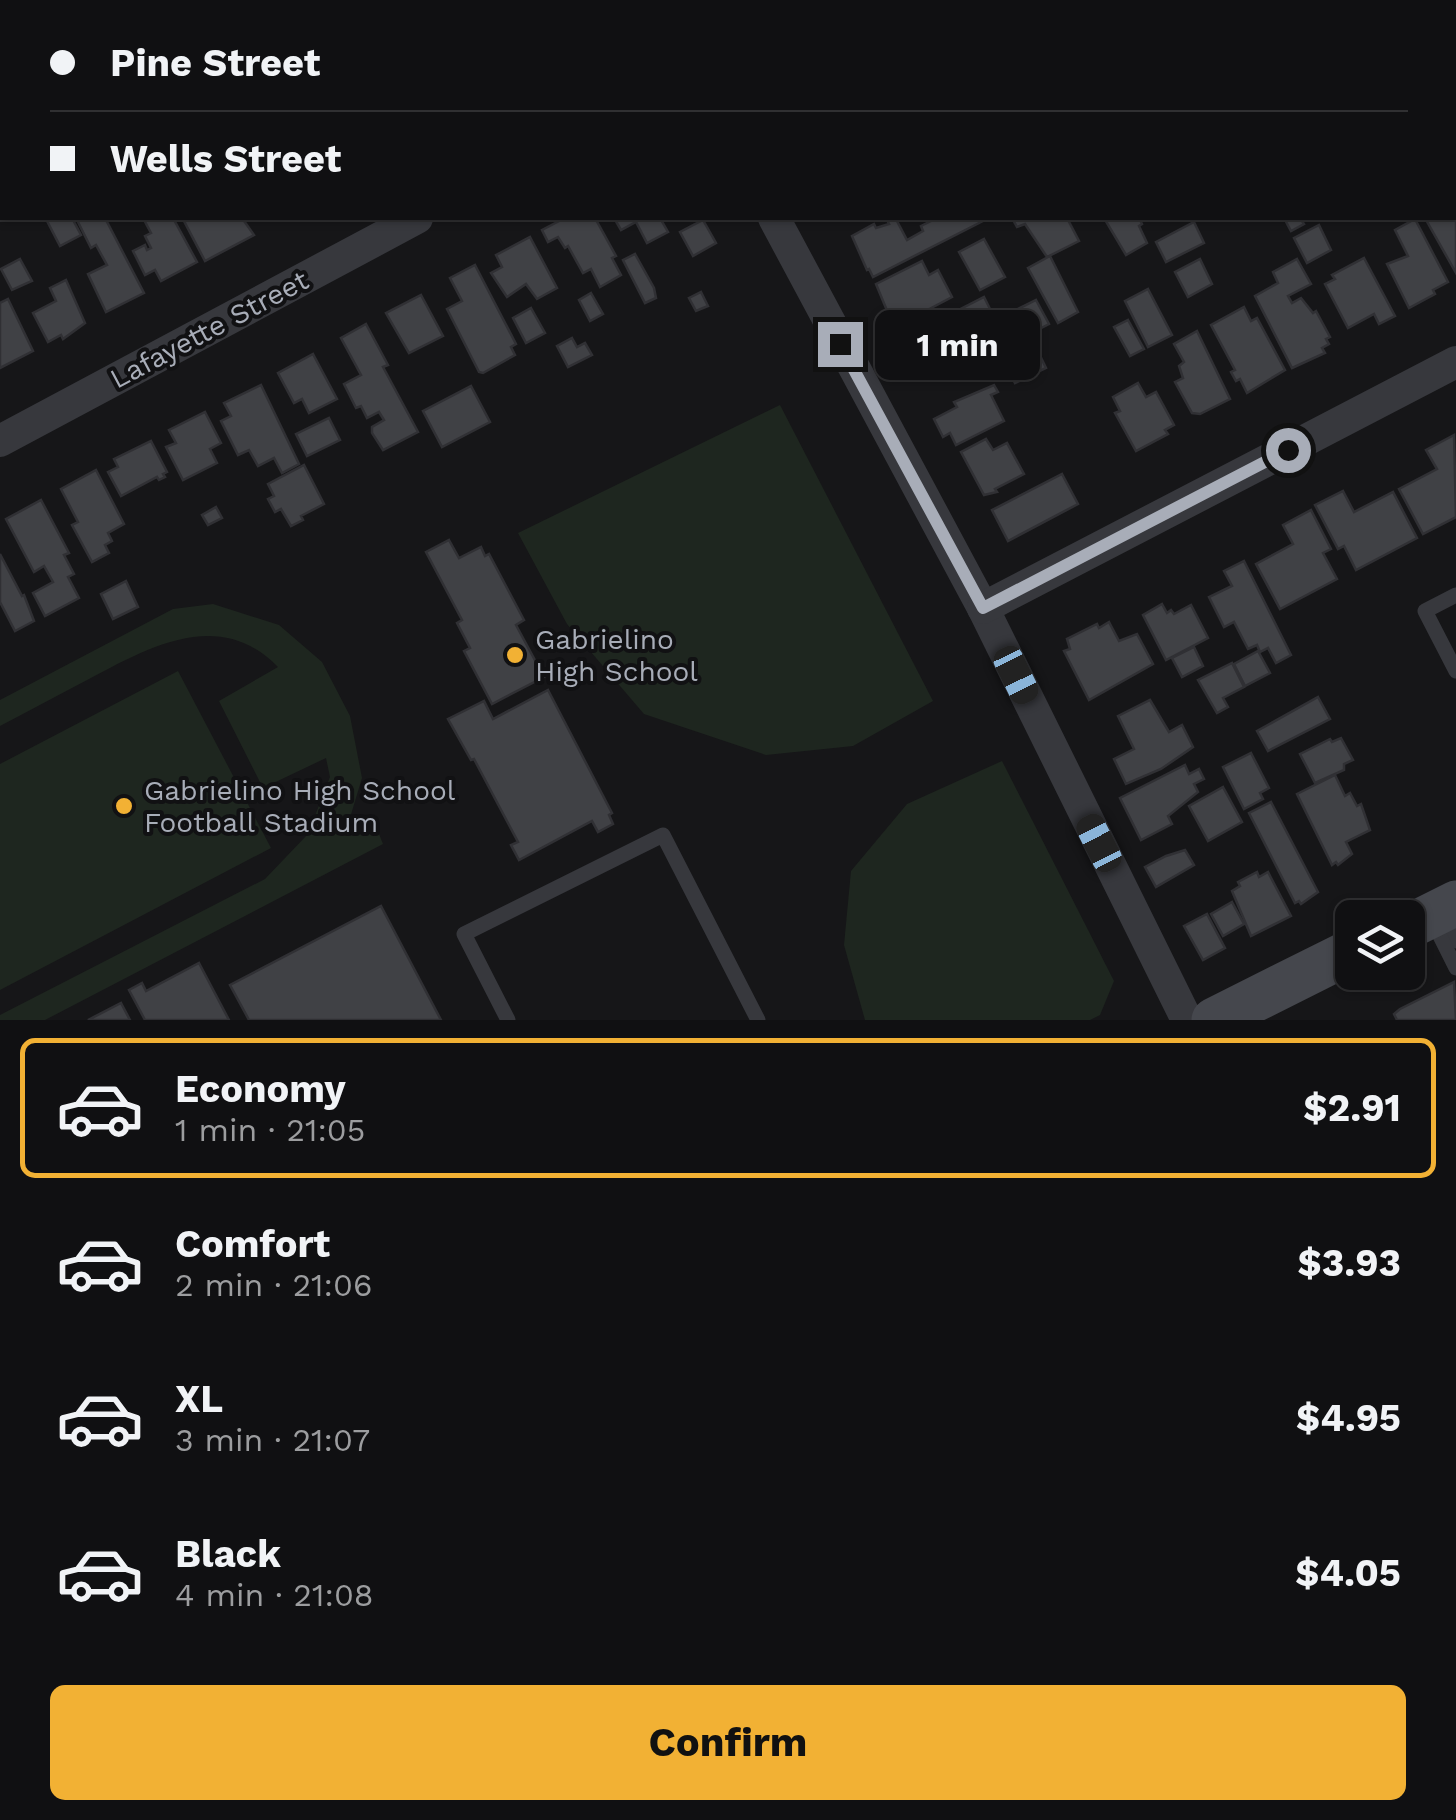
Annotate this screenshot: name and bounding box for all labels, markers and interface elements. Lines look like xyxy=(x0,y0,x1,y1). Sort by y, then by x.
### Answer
text: Pine Street xyxy=(110,41,320,85)
text: Wells Street xyxy=(110,137,341,181)
street label: Lafayette Street xyxy=(105,263,314,396)
callout: 1 min xyxy=(875,309,1040,379)
route end xyxy=(818,322,863,367)
text: 1 min xyxy=(916,326,999,364)
route start xyxy=(1266,428,1311,473)
place label: Gabrielino High School xyxy=(535,623,698,688)
car xyxy=(989,641,1043,709)
marker: Gabrielino High School xyxy=(504,644,526,666)
place label: Gabrielino High School Football Stadium xyxy=(144,774,456,839)
marker: Gabrielino High School Football Stadium xyxy=(113,795,135,817)
car xyxy=(1072,809,1126,877)
map controls xyxy=(1335,900,1425,990)
button: layers xyxy=(1335,900,1425,990)
icon: car xyxy=(55,1063,145,1153)
text: Economy xyxy=(175,1067,346,1111)
text: $2.91 xyxy=(1303,1086,1401,1130)
text: 1 min · 21:05 xyxy=(175,1111,365,1149)
icon: car xyxy=(55,1218,145,1308)
text: Comfort xyxy=(175,1222,330,1266)
text: $3.93 xyxy=(1297,1241,1401,1285)
text: 2 min · 21:06 xyxy=(175,1266,372,1304)
icon: car xyxy=(55,1373,145,1463)
text: XL xyxy=(175,1377,223,1421)
text: $4.95 xyxy=(1296,1396,1401,1440)
text: 3 min · 21:07 xyxy=(175,1421,370,1459)
icon: car xyxy=(55,1528,145,1618)
text: Black xyxy=(175,1532,281,1576)
text: $4.05 xyxy=(1295,1551,1401,1595)
text: 4 min · 21:08 xyxy=(175,1576,374,1614)
button: Confirm xyxy=(50,1685,1406,1800)

